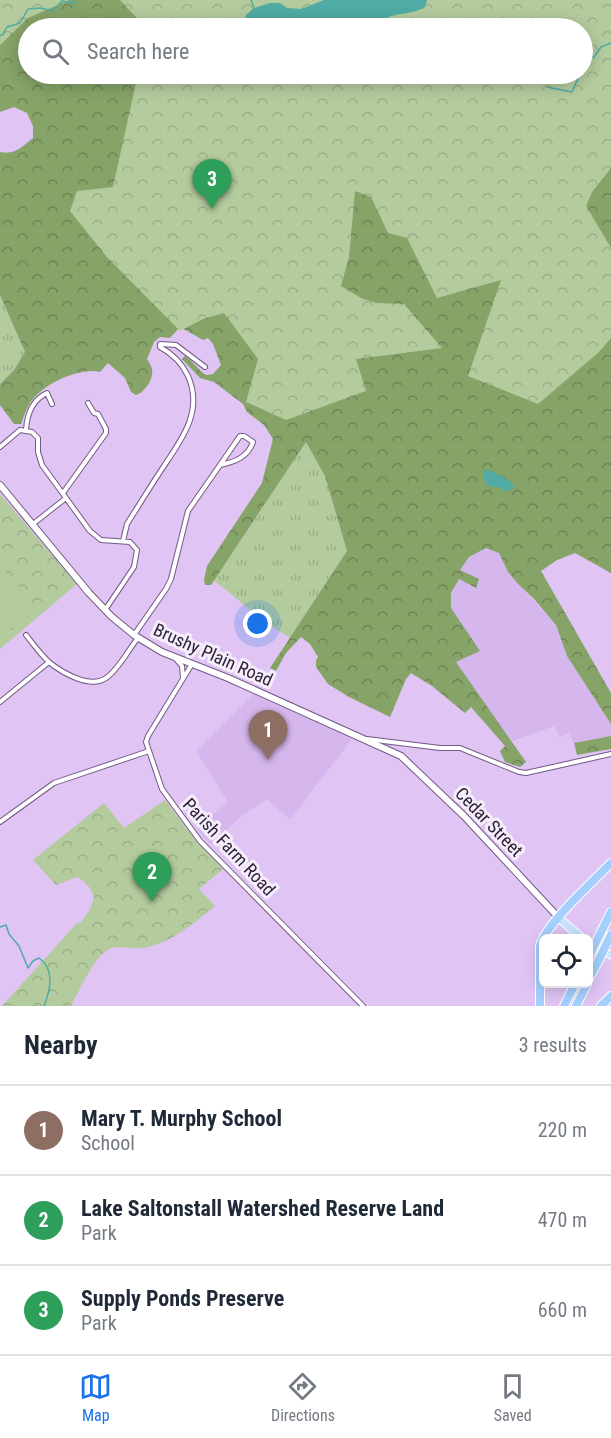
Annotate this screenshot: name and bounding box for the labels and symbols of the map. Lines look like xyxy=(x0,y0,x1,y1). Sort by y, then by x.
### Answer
pin: 3 xyxy=(192,160,232,209)
your location xyxy=(243,609,272,638)
street label: Brushy Plain Road xyxy=(150,619,276,690)
pin: 1 xyxy=(248,710,288,760)
street label: Cedar Street xyxy=(451,783,527,861)
street label: Parish Farm Road xyxy=(179,794,280,900)
pin: 2 xyxy=(132,852,172,902)

